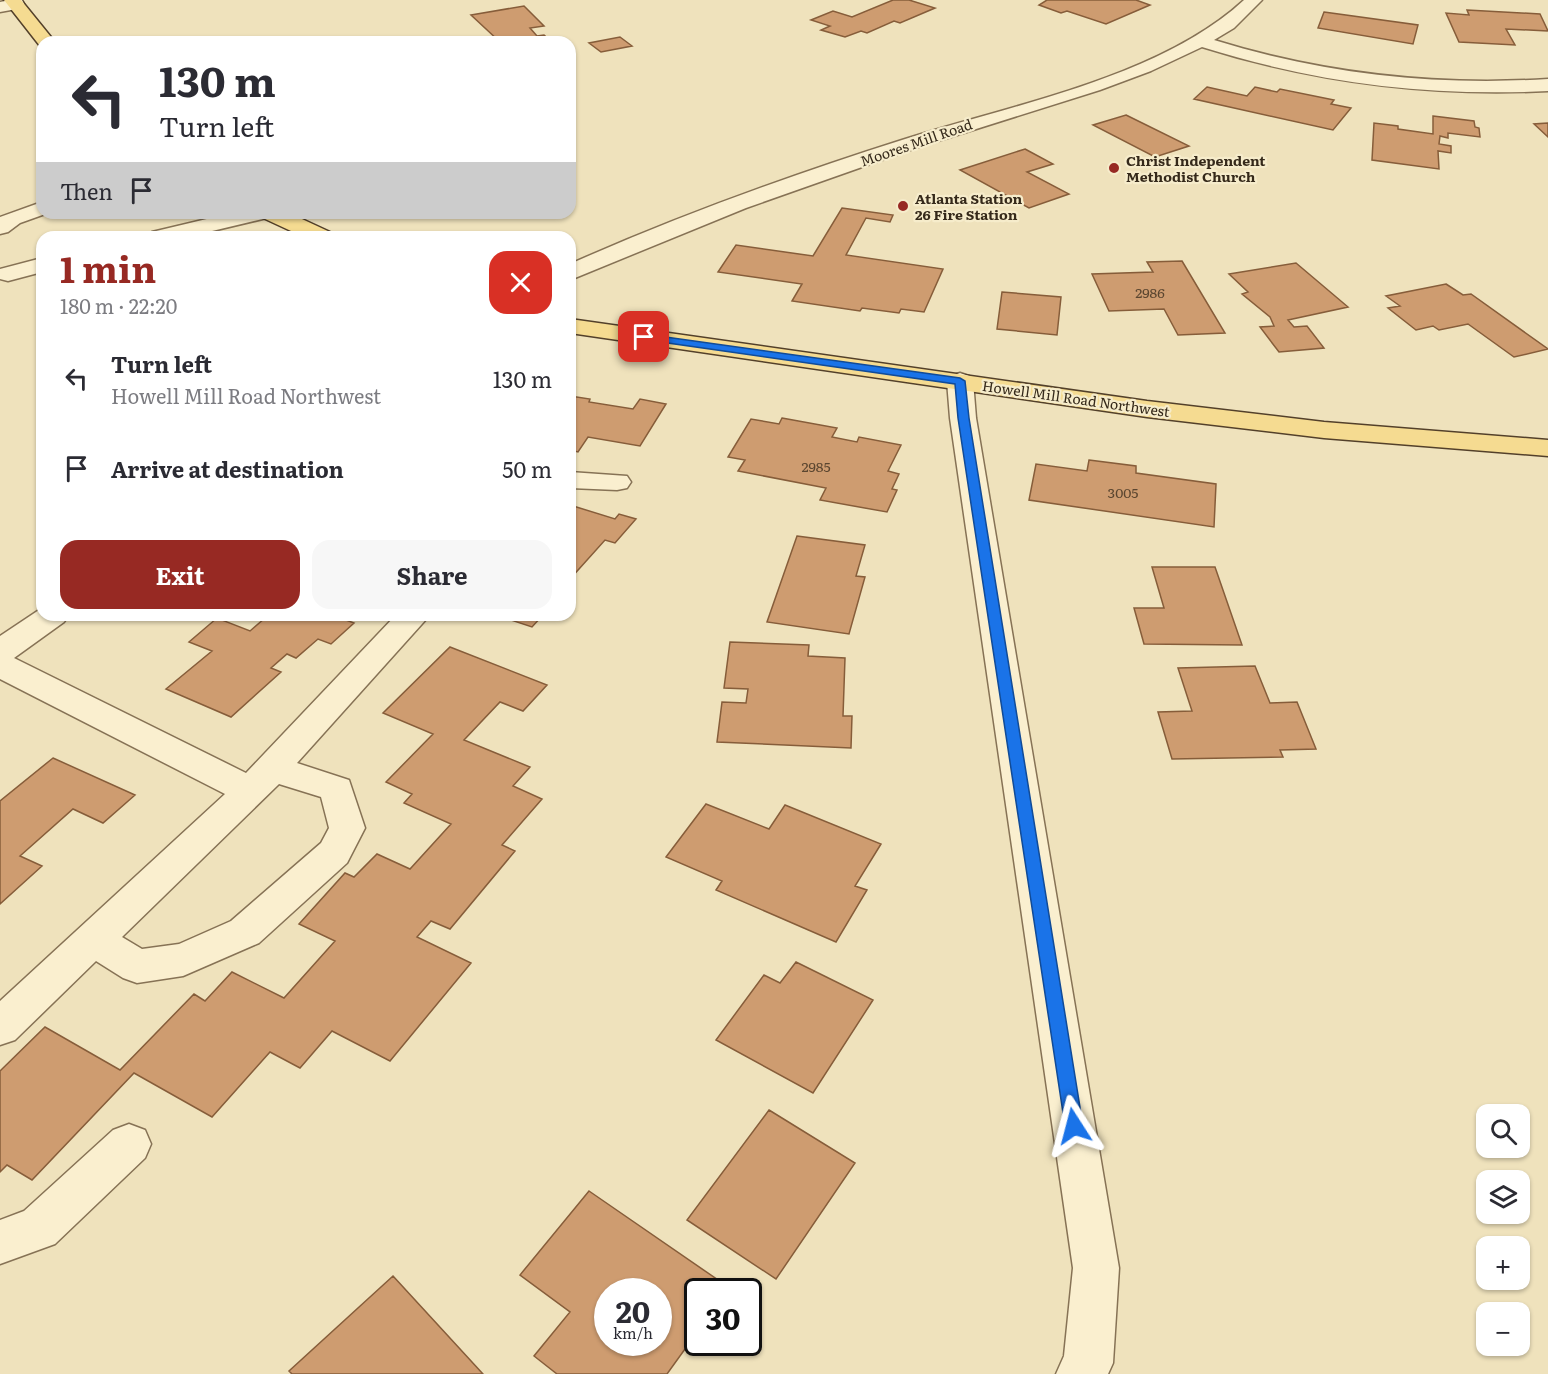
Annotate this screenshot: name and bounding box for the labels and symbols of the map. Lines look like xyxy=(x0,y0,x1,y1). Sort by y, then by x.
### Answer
street label: Moores Mill Road xyxy=(857,113,975,171)
place label: Christ Independent Methodist Church xyxy=(1126,150,1266,186)
marker: Christ Independent Methodist Church xyxy=(1107,161,1121,175)
place label: Atlanta Station 26 Fire Station xyxy=(915,188,1022,224)
marker: Atlanta Station 26 Fire Station xyxy=(896,199,910,213)
house number: 2986 xyxy=(1135,282,1165,302)
pin xyxy=(618,311,669,362)
street label: Howell Mill Road Northwest xyxy=(981,375,1171,421)
house number: 2985 xyxy=(801,456,831,476)
house number: 3005 xyxy=(1108,482,1138,502)
position arrow xyxy=(1042,1094,1106,1158)
speed limit sign: 30 xyxy=(684,1278,762,1356)

